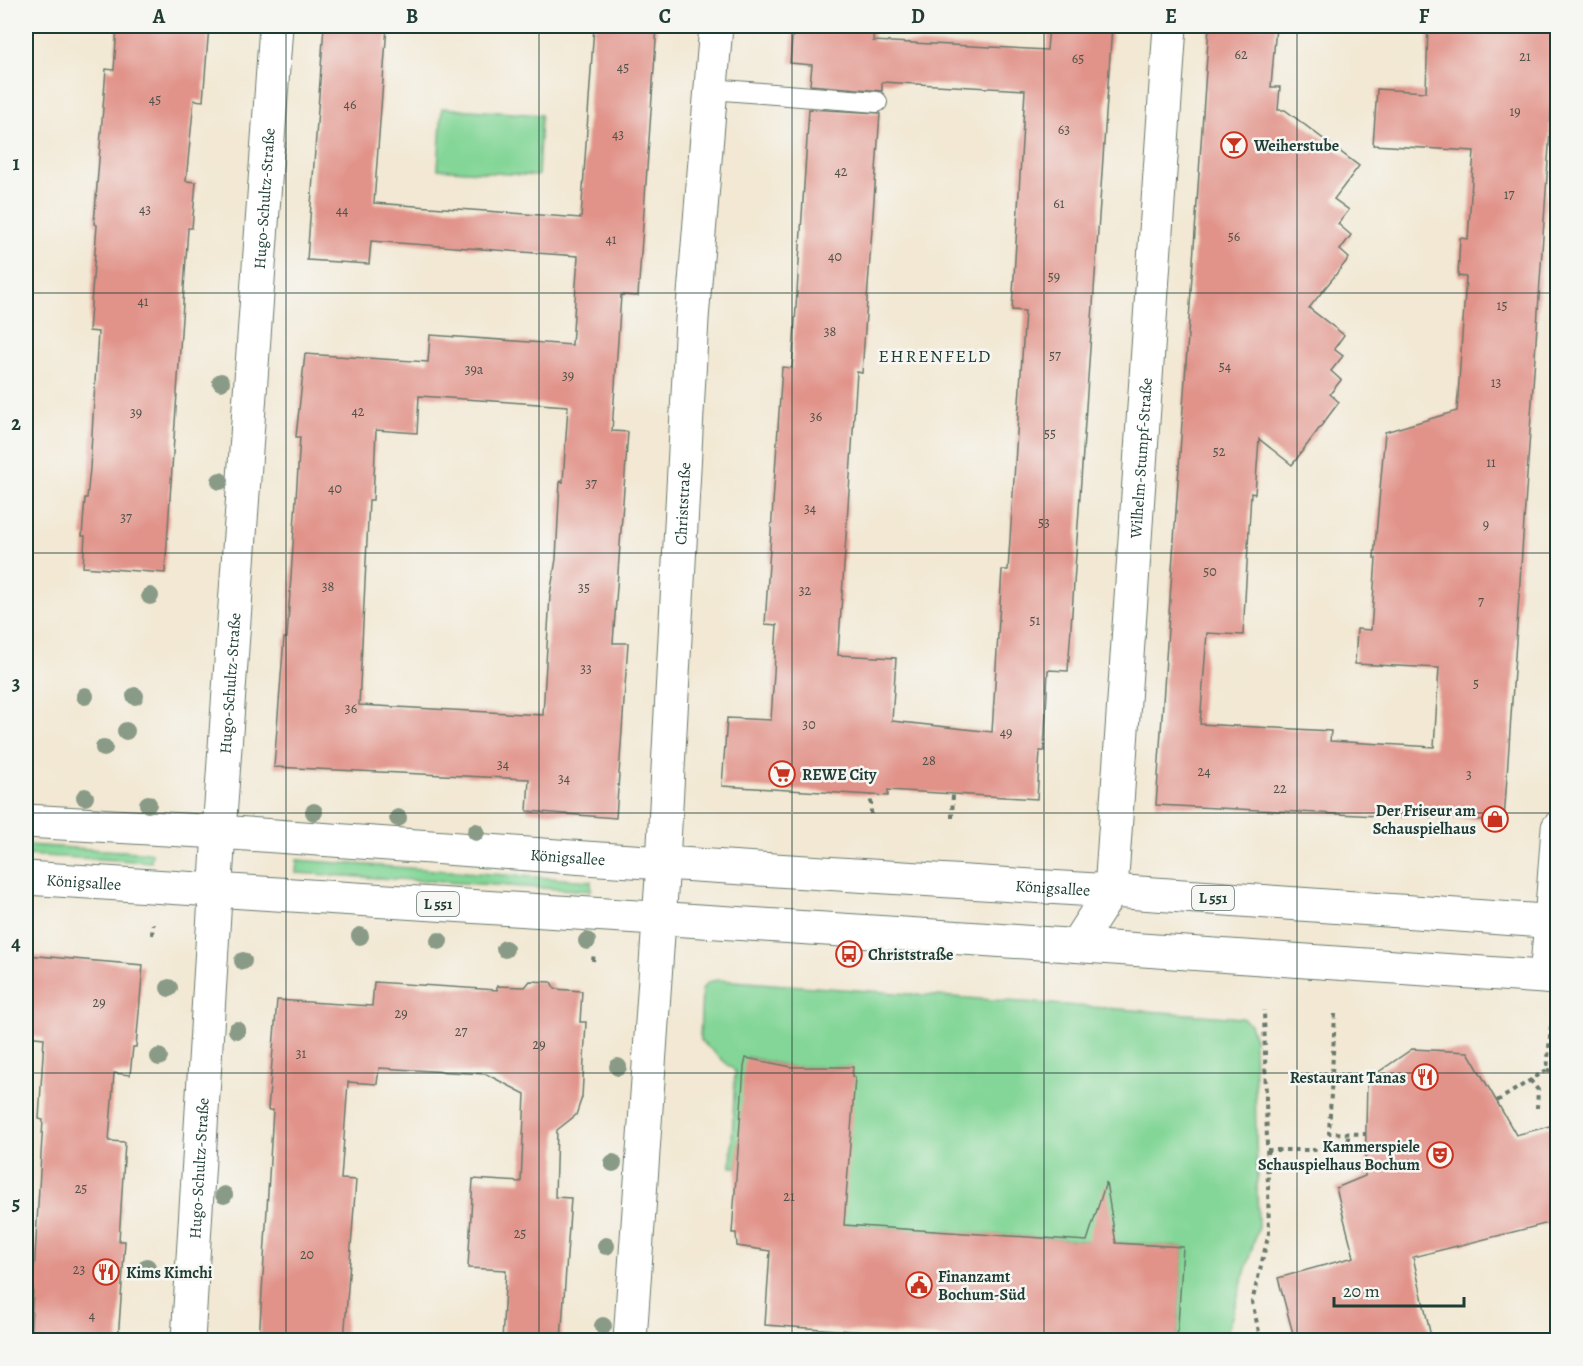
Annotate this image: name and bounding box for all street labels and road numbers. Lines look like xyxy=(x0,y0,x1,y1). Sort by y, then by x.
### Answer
street label: Hugo-Schultz-Straße xyxy=(249,127,281,270)
street label: Wilhelm-Stumpf-Straße xyxy=(1125,377,1158,540)
street label: Christstraße xyxy=(670,462,696,546)
street label: Hugo-Schultz-Straße xyxy=(215,612,246,755)
street label: Königsallee xyxy=(530,844,606,871)
street label: Königsallee xyxy=(46,869,122,896)
street label: Königsallee xyxy=(1015,875,1091,902)
road number: L 551 xyxy=(1192,886,1234,910)
road number: L 551 xyxy=(417,892,459,916)
street label: Hugo-Schultz-Straße xyxy=(184,1097,215,1240)

